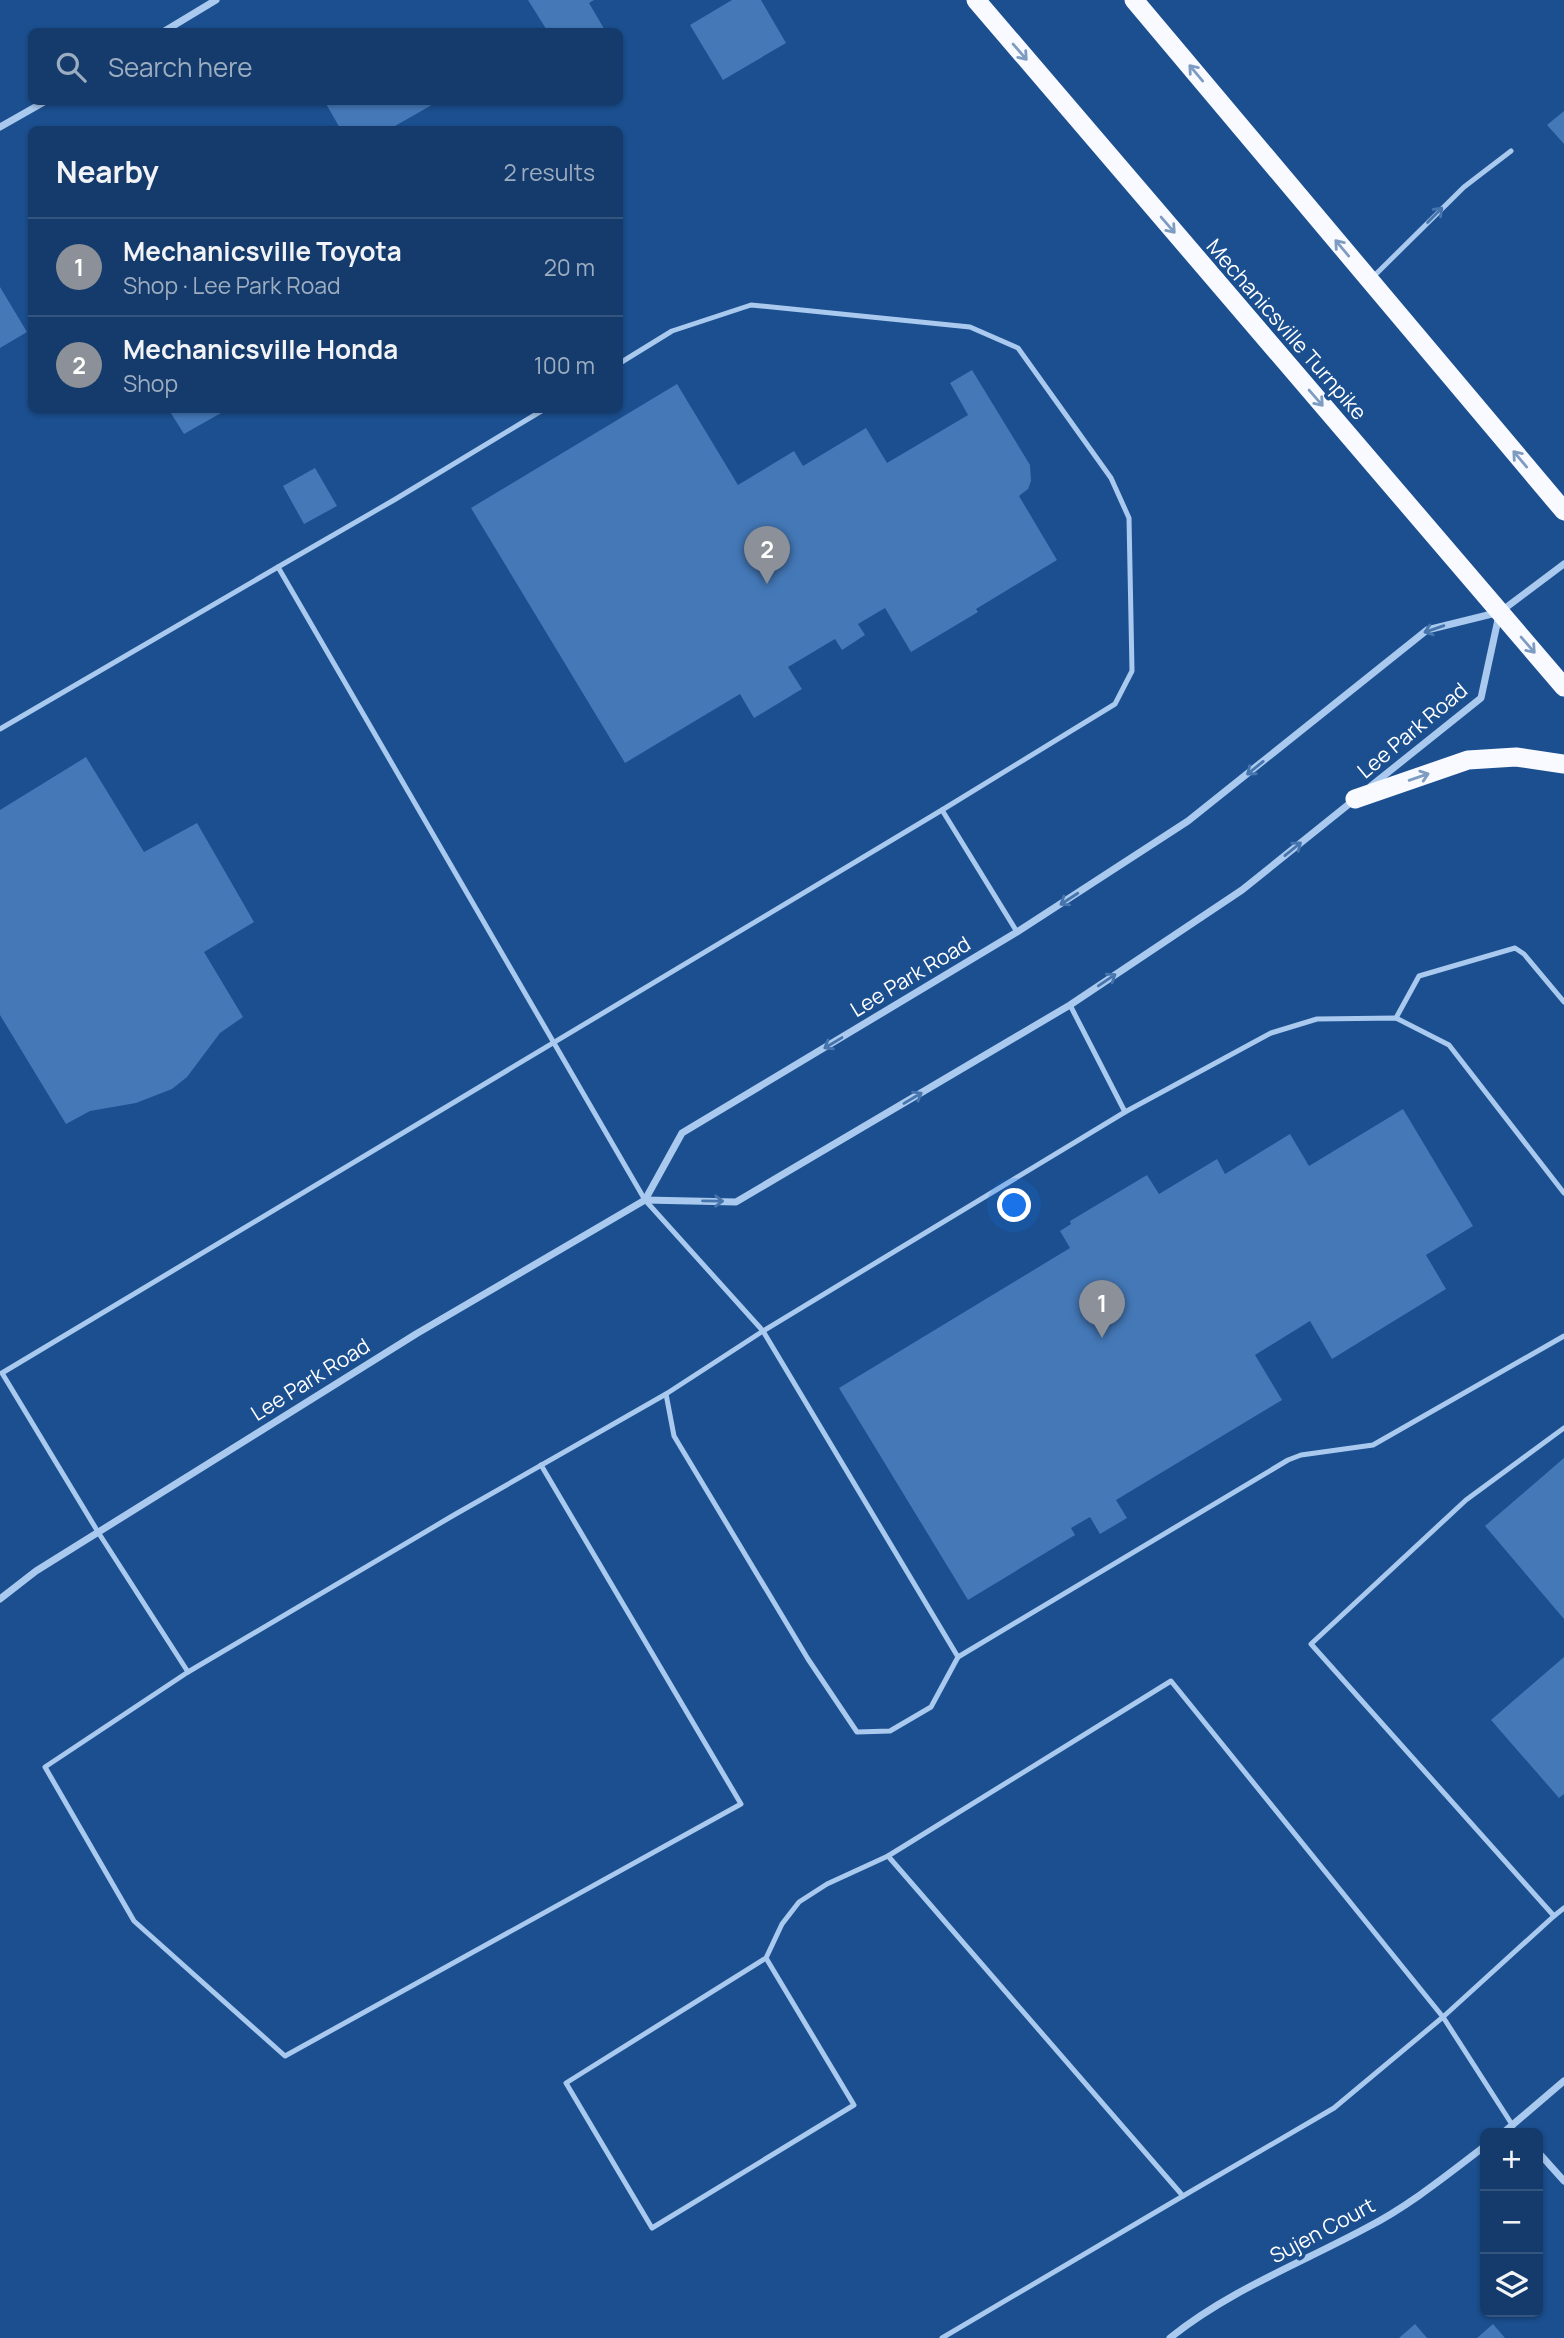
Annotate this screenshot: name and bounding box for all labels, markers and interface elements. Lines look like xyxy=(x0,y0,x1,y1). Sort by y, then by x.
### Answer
search box xyxy=(28,28,623,105)
one-way arrow xyxy=(1012,43,1028,61)
icon: search xyxy=(52,48,90,86)
text: Search here xyxy=(108,49,253,85)
one-way arrow xyxy=(1188,65,1204,83)
text: Nearby xyxy=(56,151,159,192)
text: 2 results xyxy=(503,156,595,188)
one-way arrow xyxy=(1427,207,1444,224)
one-way arrow xyxy=(1160,215,1176,233)
text: Mechanicsville Toyota xyxy=(123,233,402,269)
street label: Mechanicsville Turnpike xyxy=(1201,233,1373,425)
one-way arrow xyxy=(1334,239,1350,257)
text: 1 xyxy=(74,251,84,283)
text: 20 m xyxy=(544,251,595,283)
text: Shop · Lee Park Road xyxy=(123,269,341,301)
text: Mechanicsville Honda xyxy=(123,331,398,367)
text: 2 xyxy=(72,349,86,381)
text: 100 m xyxy=(534,349,595,381)
text: Shop xyxy=(123,367,178,399)
one-way arrow xyxy=(1308,388,1324,406)
one-way arrow xyxy=(1512,451,1528,469)
pin: 2 xyxy=(744,526,790,584)
one-way arrow xyxy=(1424,624,1446,636)
one-way arrow xyxy=(1520,636,1536,654)
street label: Lee Park Road xyxy=(1351,676,1473,784)
one-way arrow xyxy=(1246,760,1264,776)
one-way arrow xyxy=(1408,770,1430,782)
one-way arrow xyxy=(1283,842,1302,857)
one-way arrow xyxy=(1060,891,1079,906)
street label: Lee Park Road xyxy=(845,929,975,1023)
one-way arrow xyxy=(1097,973,1116,987)
one-way arrow xyxy=(823,1036,843,1050)
one-way arrow xyxy=(902,1091,922,1105)
your location xyxy=(997,1188,1031,1222)
one-way arrow xyxy=(702,1195,725,1208)
pin: 1 xyxy=(1079,1280,1125,1338)
street label: Lee Park Road xyxy=(245,1331,375,1427)
map controls xyxy=(1480,2128,1543,2317)
button: + xyxy=(1480,2128,1543,2191)
street label: Sujen Court xyxy=(1265,2191,1379,2269)
button: − xyxy=(1480,2191,1543,2254)
button: layers xyxy=(1480,2254,1543,2317)

